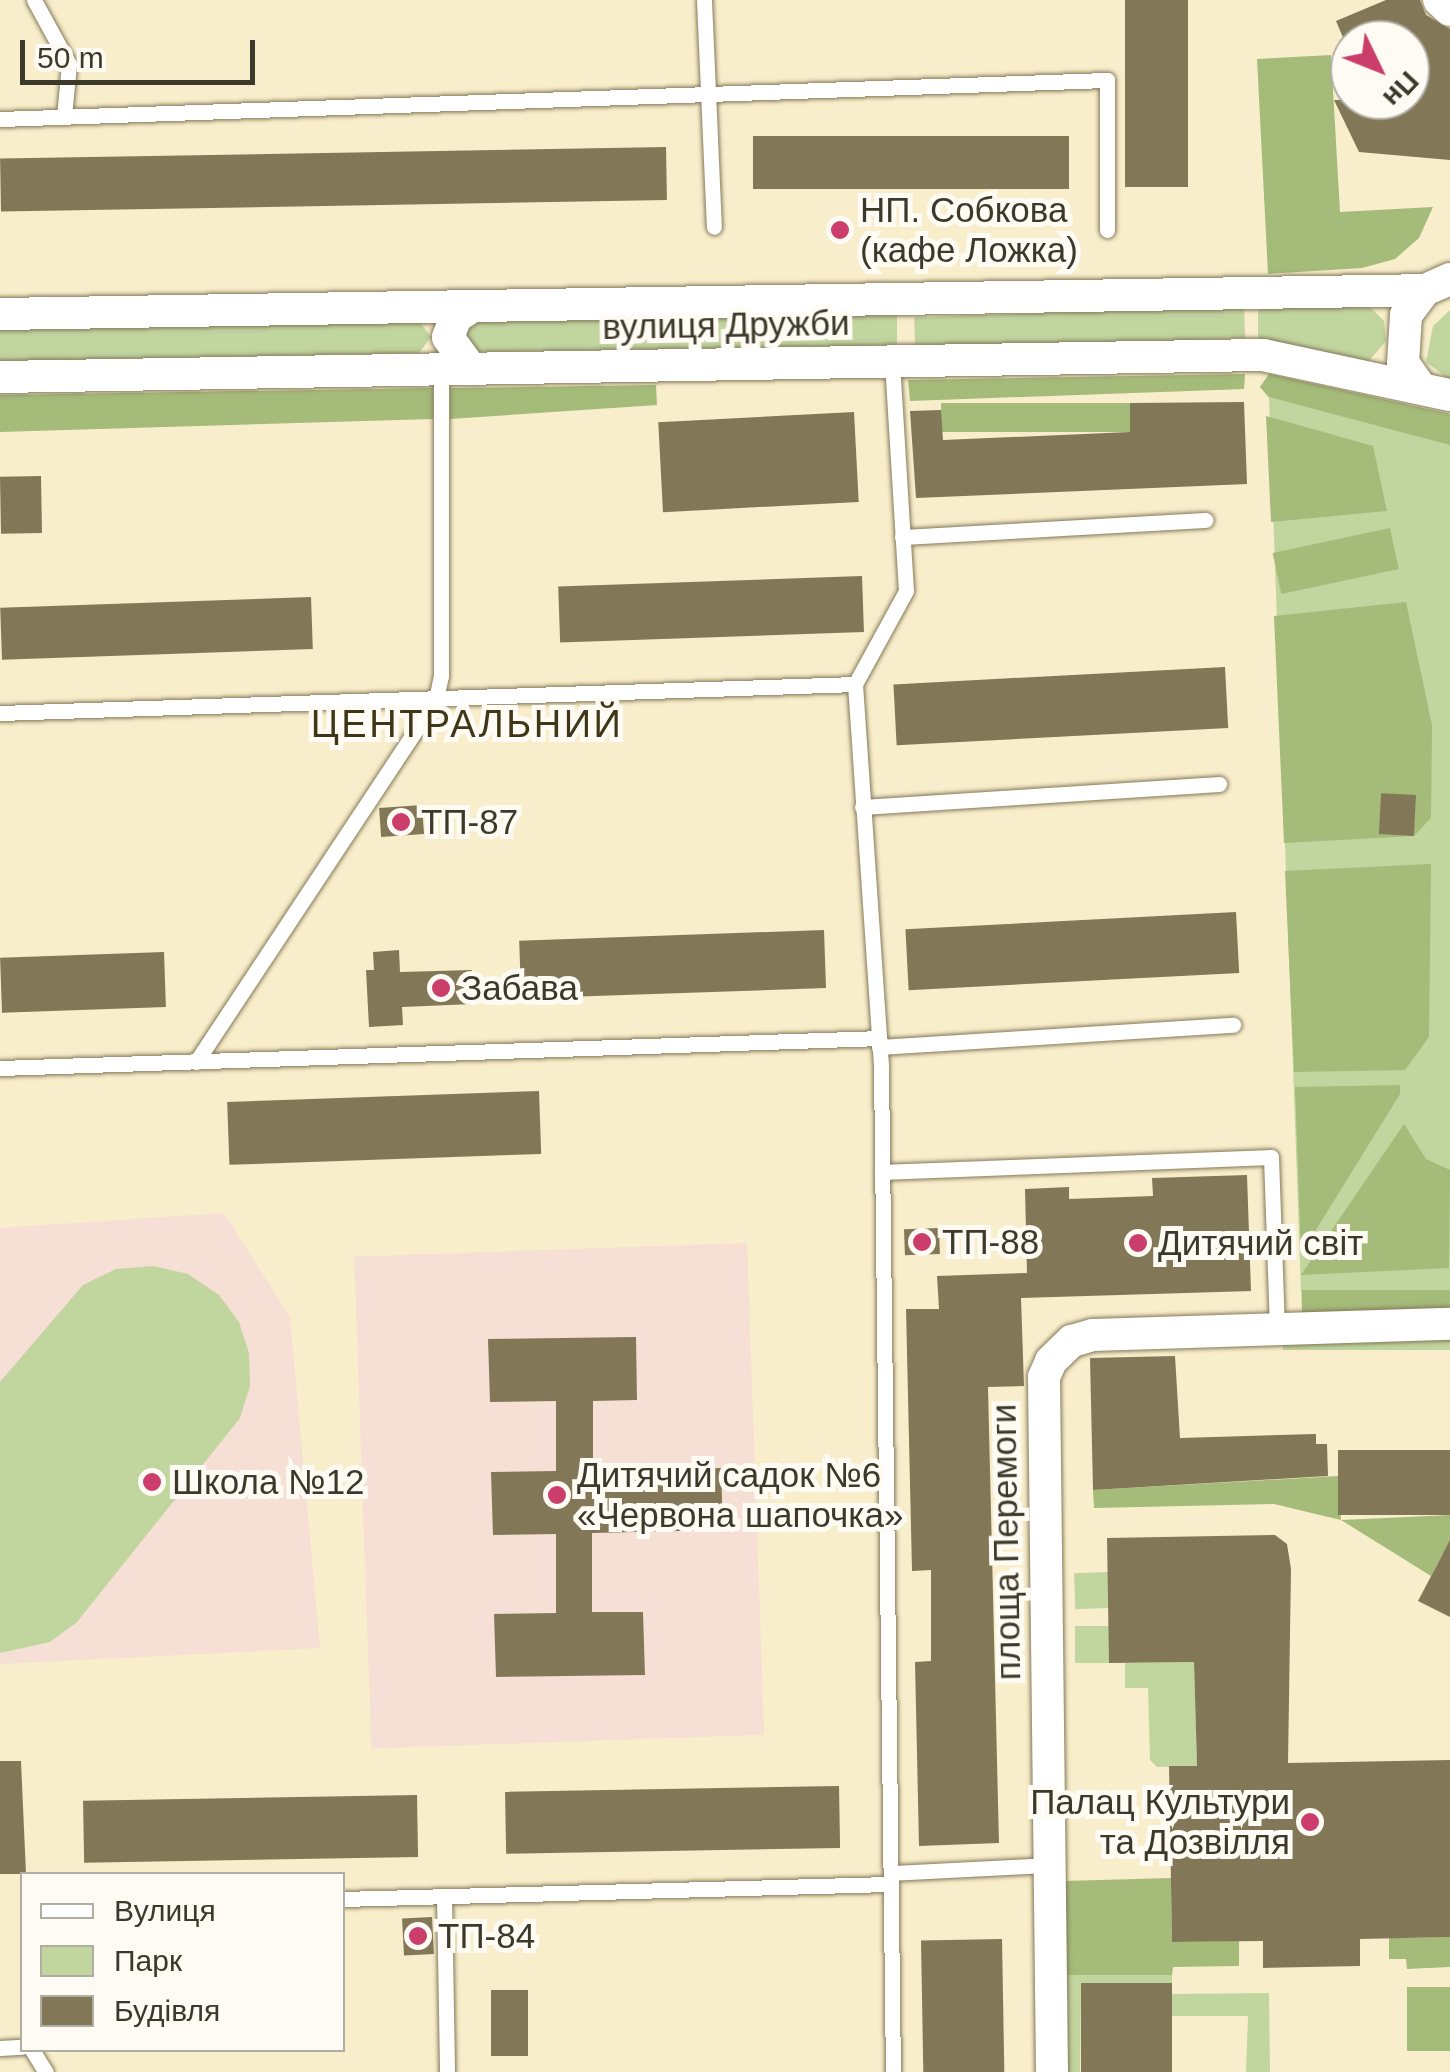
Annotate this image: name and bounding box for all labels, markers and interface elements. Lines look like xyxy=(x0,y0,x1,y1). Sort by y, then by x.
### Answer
scale bar xyxy=(25,20,260,82)
north arrow xyxy=(1330,20,1430,120)
text: 50 m xyxy=(37,41,104,74)
text: Пн xyxy=(1377,65,1425,114)
place label: НП. Собкова (кафе Ложка) xyxy=(860,189,1078,271)
marker: НП. Собкова (кафе Ложка) xyxy=(829,219,851,241)
street label: вулиця Дружби xyxy=(602,302,850,348)
district label: ЦЕНТРАЛЬНИЙ xyxy=(311,702,623,748)
place label: ТП-87 xyxy=(421,801,518,843)
marker: ТП-87 xyxy=(390,811,412,833)
place label: Забава xyxy=(461,967,578,1009)
marker: Забава xyxy=(430,977,452,999)
place label: ТП-88 xyxy=(942,1221,1039,1263)
place label: Дитячий світ xyxy=(1158,1222,1363,1264)
marker: ТП-88 xyxy=(911,1231,933,1253)
marker: Дитячий світ xyxy=(1127,1232,1149,1254)
street label: площа Перемоги xyxy=(983,1403,1029,1681)
place label: Дитячий садок №6 «Червона шапочка» xyxy=(577,1454,903,1536)
place label: Школа №12 xyxy=(172,1461,365,1503)
marker: Школа №12 xyxy=(141,1471,163,1493)
marker: Дитячий садок №6 «Червона шапочка» xyxy=(546,1484,568,1506)
place label: Палац Культури та Дозвілля xyxy=(1030,1781,1290,1863)
marker: Палац Культури та Дозвілля xyxy=(1299,1811,1321,1833)
legend xyxy=(20,1872,345,2052)
text: Вулиця xyxy=(114,1894,216,1927)
place label: ТП-84 xyxy=(438,1915,535,1957)
marker: ТП-84 xyxy=(407,1925,429,1947)
text: Парк xyxy=(114,1944,182,1977)
text: Будівля xyxy=(114,1994,220,2027)

